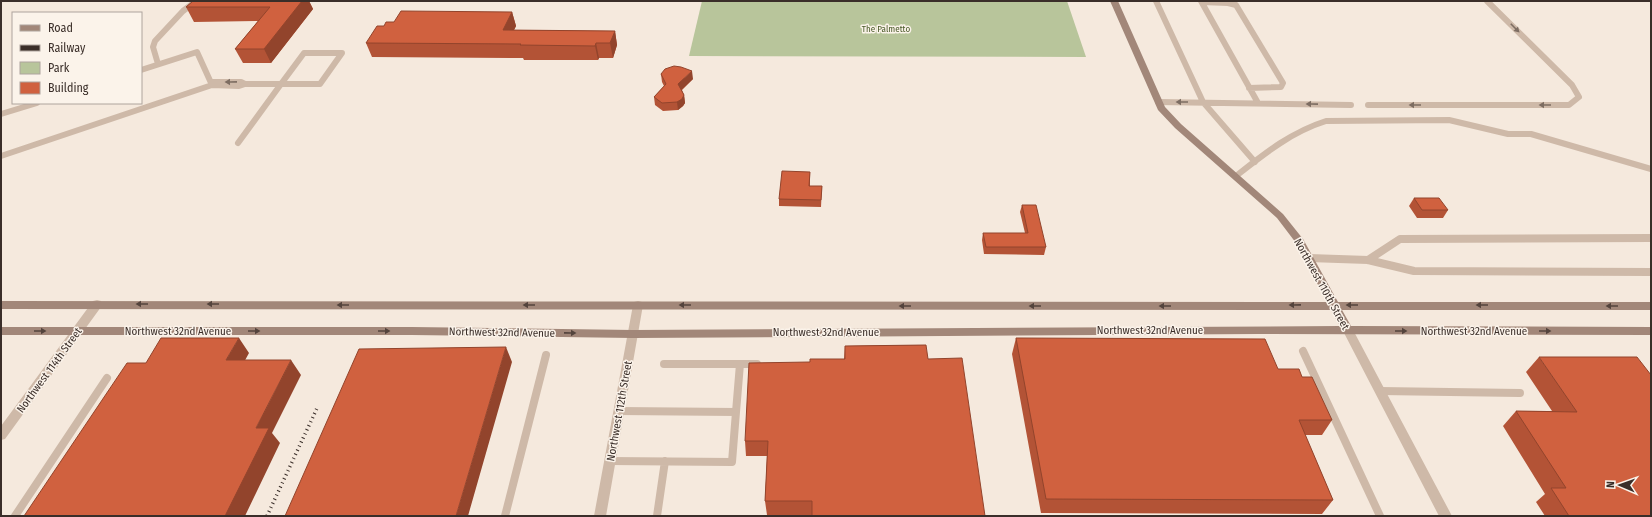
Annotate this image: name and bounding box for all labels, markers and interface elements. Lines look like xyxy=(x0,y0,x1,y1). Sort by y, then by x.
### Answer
legend xyxy=(12,12,142,104)
text: Road xyxy=(48,21,73,35)
one-way arrow xyxy=(1510,23,1520,33)
park label: The Palmetto xyxy=(862,24,910,34)
text: Railway xyxy=(48,41,86,55)
text: Park xyxy=(48,61,70,75)
one-way arrow xyxy=(224,79,237,85)
text: Building xyxy=(48,81,89,95)
one-way arrow xyxy=(1175,99,1188,105)
one-way arrow xyxy=(1305,101,1318,107)
one-way arrow xyxy=(1408,102,1421,108)
one-way arrow xyxy=(1538,102,1551,108)
street label: Northwest 110th Street xyxy=(1291,236,1352,333)
one-way arrow xyxy=(135,301,148,307)
one-way arrow xyxy=(206,301,219,307)
one-way arrow xyxy=(336,302,349,308)
one-way arrow xyxy=(522,302,535,308)
one-way arrow xyxy=(678,302,691,308)
one-way arrow xyxy=(1288,302,1301,308)
one-way arrow xyxy=(1345,302,1358,308)
one-way arrow xyxy=(1475,302,1488,308)
one-way arrow xyxy=(898,303,911,309)
one-way arrow xyxy=(1028,303,1041,309)
one-way arrow xyxy=(1158,303,1171,309)
one-way arrow xyxy=(1605,303,1618,309)
street label: Northwest 32nd Avenue xyxy=(1097,324,1203,337)
street label: Northwest 114th Street xyxy=(14,325,85,415)
street label: Northwest 32nd Avenue xyxy=(125,325,231,338)
street label: Northwest 32nd Avenue xyxy=(449,325,555,340)
street label: Northwest 32nd Avenue xyxy=(1421,325,1527,338)
street label: Northwest 32nd Avenue xyxy=(773,326,879,339)
one-way arrow xyxy=(34,328,47,334)
one-way arrow xyxy=(248,328,261,334)
one-way arrow xyxy=(378,328,391,334)
one-way arrow xyxy=(1395,328,1408,334)
one-way arrow xyxy=(1539,328,1552,334)
one-way arrow xyxy=(564,330,577,336)
street label: Northwest 112th Street xyxy=(604,360,635,462)
north arrow xyxy=(1600,465,1640,505)
text: N xyxy=(1604,481,1617,488)

